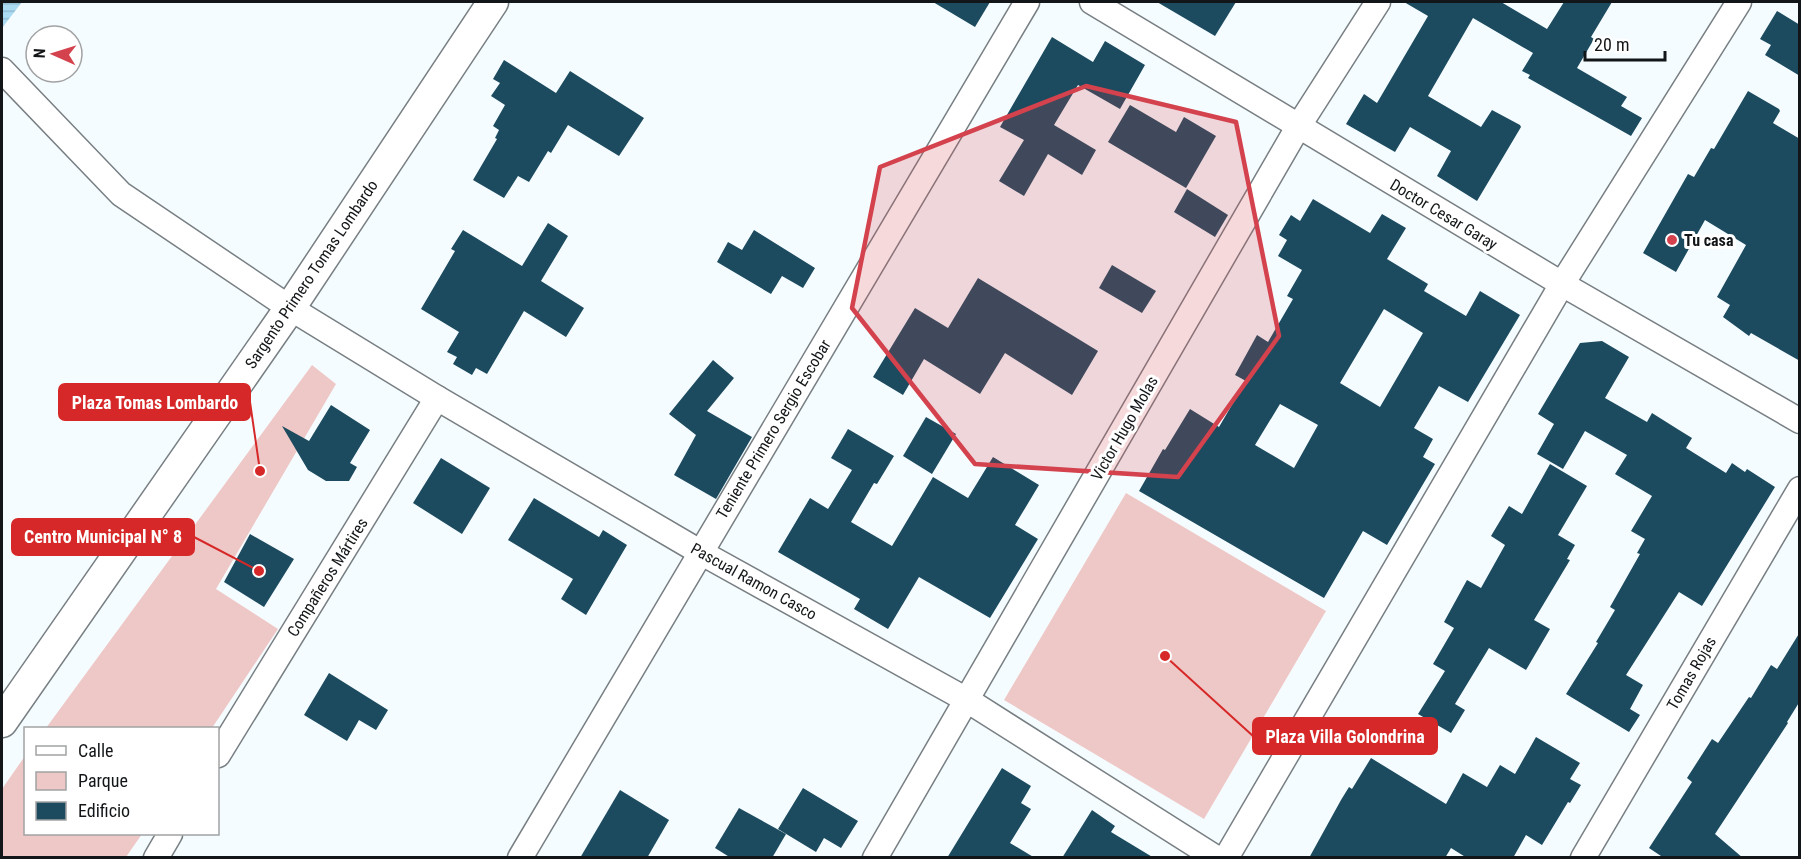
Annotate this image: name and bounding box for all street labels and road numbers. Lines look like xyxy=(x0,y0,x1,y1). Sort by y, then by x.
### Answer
street label: Doctor Cesar Garay xyxy=(1387,175,1501,254)
street label: Sargento Primero Tomas Lombardo xyxy=(241,176,382,372)
street label: Teniente Primero Sergio Escobar xyxy=(712,336,835,522)
street label: Victor Hugo Molas xyxy=(1087,373,1162,484)
street label: Compañeros Mártires xyxy=(283,514,372,640)
street label: Pascual Ramon Casco xyxy=(687,539,820,624)
street label: Tomas Rojas xyxy=(1663,633,1720,713)

